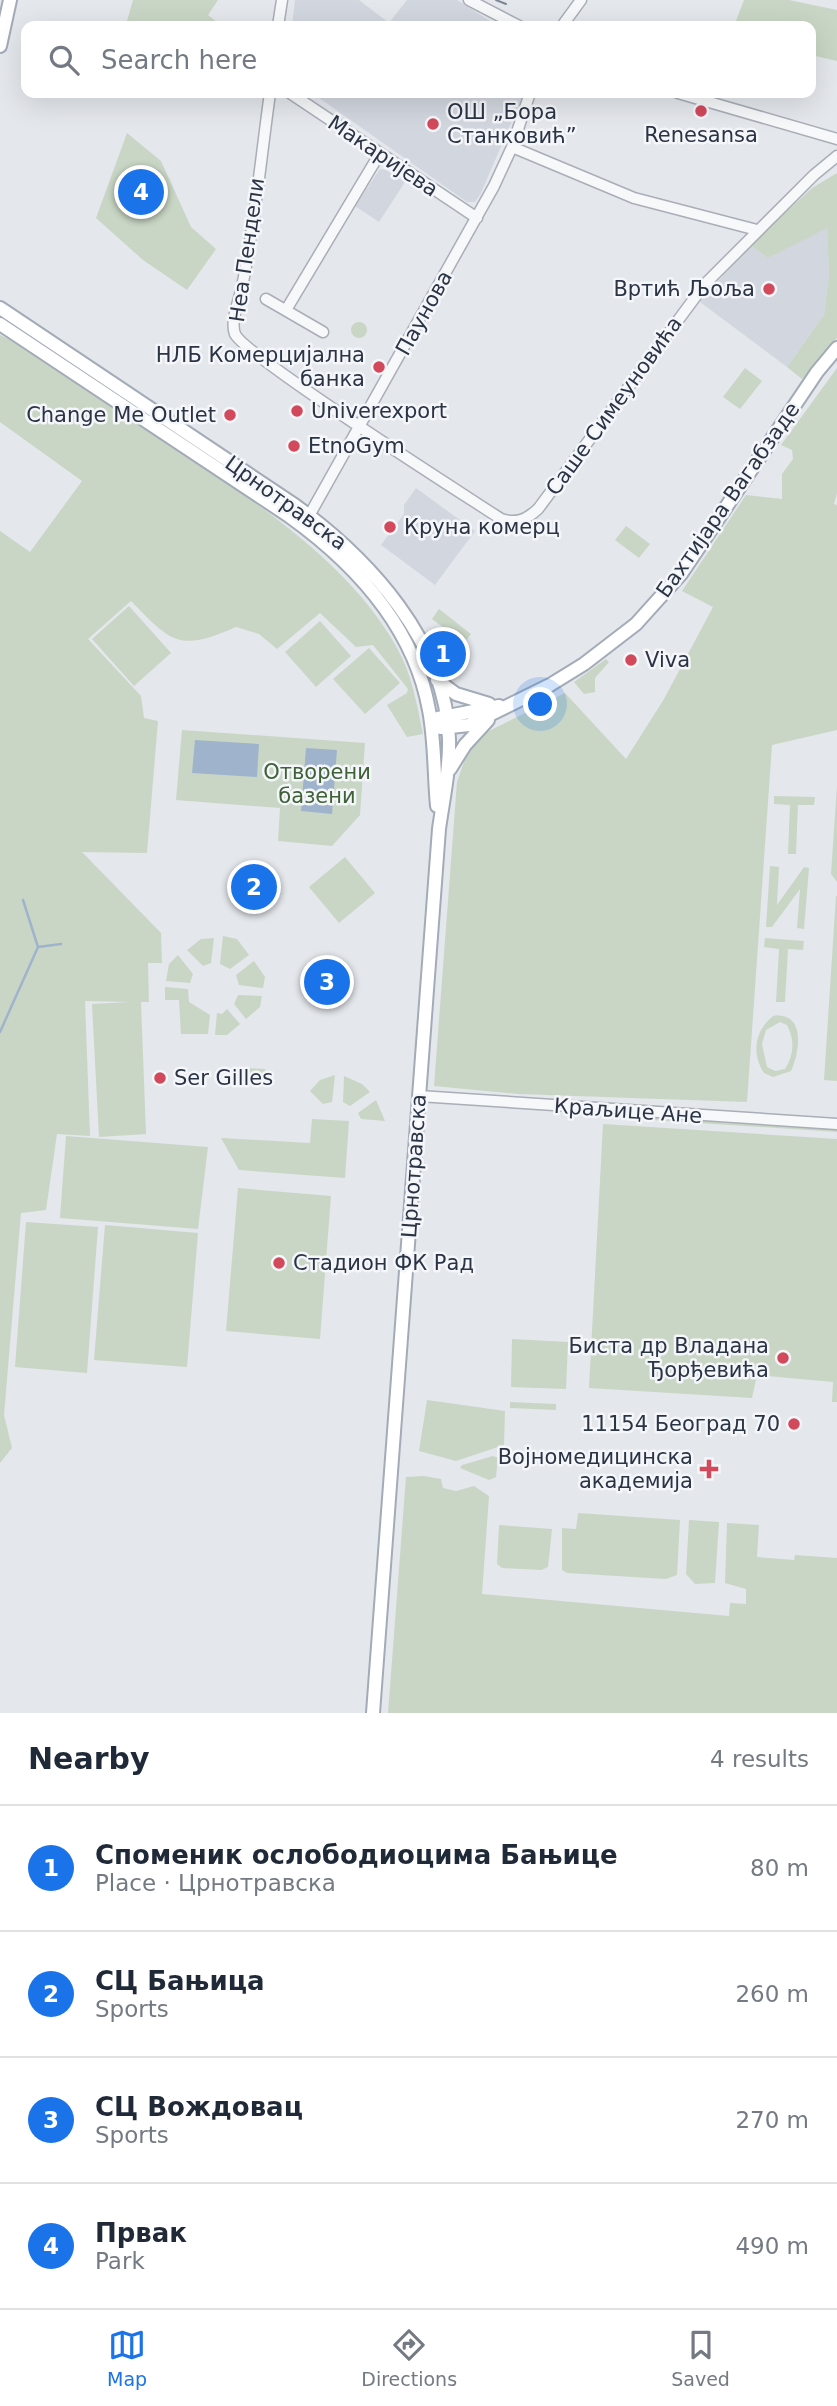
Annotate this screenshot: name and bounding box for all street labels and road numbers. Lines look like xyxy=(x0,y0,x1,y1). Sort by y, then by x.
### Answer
street label: Макаријева xyxy=(323,110,443,202)
street label: Неа Пендели xyxy=(225,176,269,324)
street label: Паунова xyxy=(391,267,457,359)
street label: Саше Симеуновића xyxy=(541,312,687,500)
street label: Бахтијара Вагабзаде xyxy=(651,398,805,602)
street label: Црнотравска xyxy=(221,451,351,555)
street label: Црнотравска xyxy=(397,1093,431,1239)
street label: Краљице Ане xyxy=(553,1094,703,1128)

